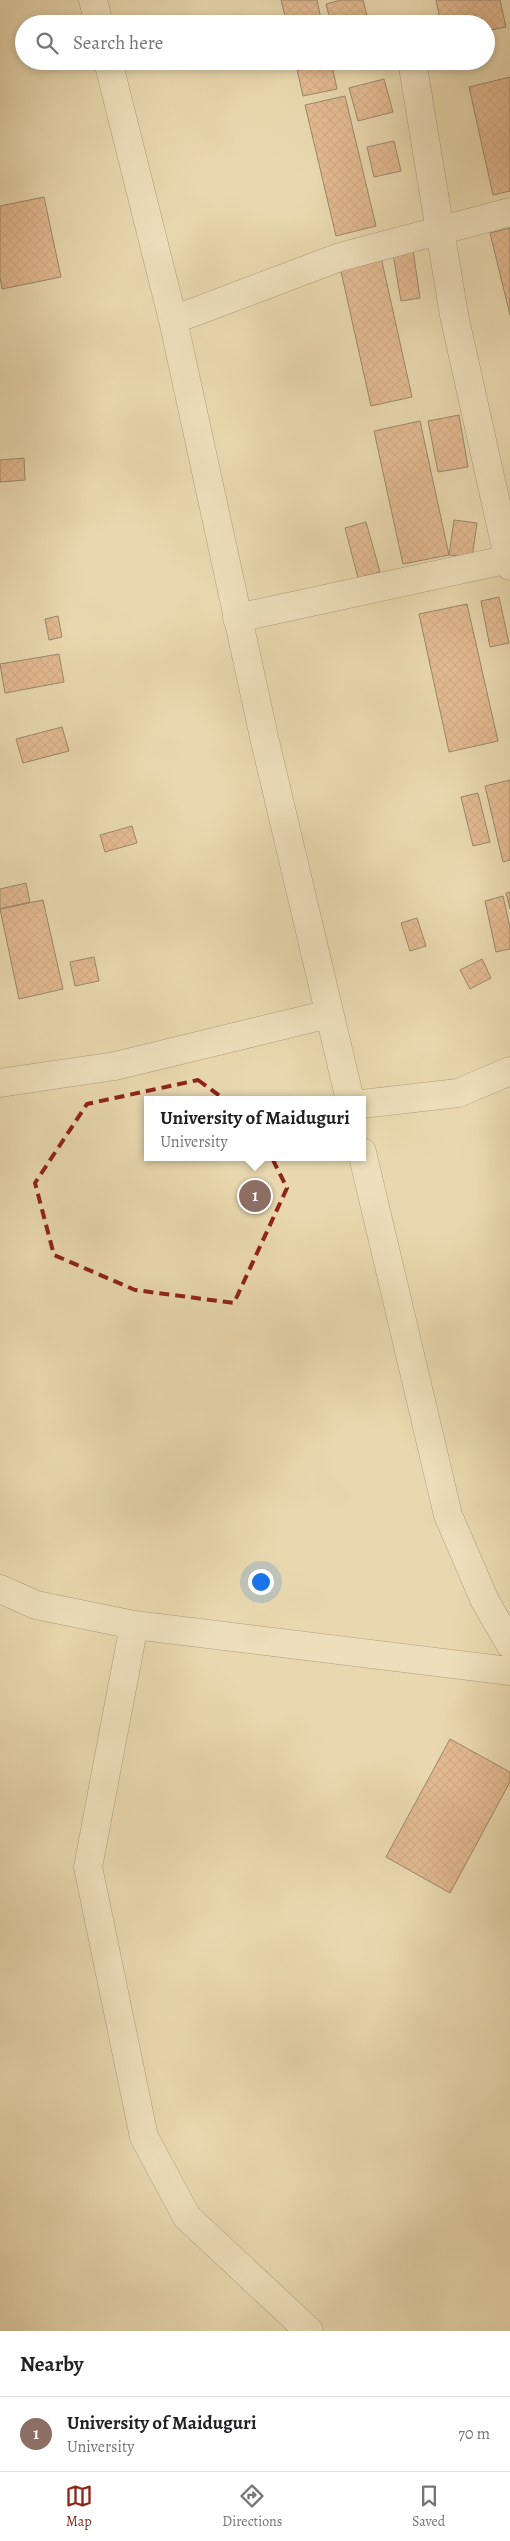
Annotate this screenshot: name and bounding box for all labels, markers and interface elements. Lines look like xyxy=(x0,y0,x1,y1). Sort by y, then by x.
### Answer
search box xyxy=(15,15,495,70)
icon: search xyxy=(33,29,61,57)
text: Search here xyxy=(73,30,163,56)
popup xyxy=(144,1096,366,1161)
text: University of Maiduguri xyxy=(160,1105,350,1131)
text: University xyxy=(160,1131,228,1153)
pin: 1 xyxy=(239,1177,271,1215)
your location xyxy=(248,1569,274,1595)
text: Nearby xyxy=(20,2350,83,2378)
text: University of Maiduguri xyxy=(67,2410,256,2436)
text: 1 xyxy=(33,2423,39,2445)
text: 70 m xyxy=(458,2423,490,2445)
text: University xyxy=(67,2436,134,2458)
tab: Map xyxy=(65,2482,93,2531)
tab: Directions xyxy=(222,2482,282,2531)
tab: Saved xyxy=(412,2482,445,2531)

